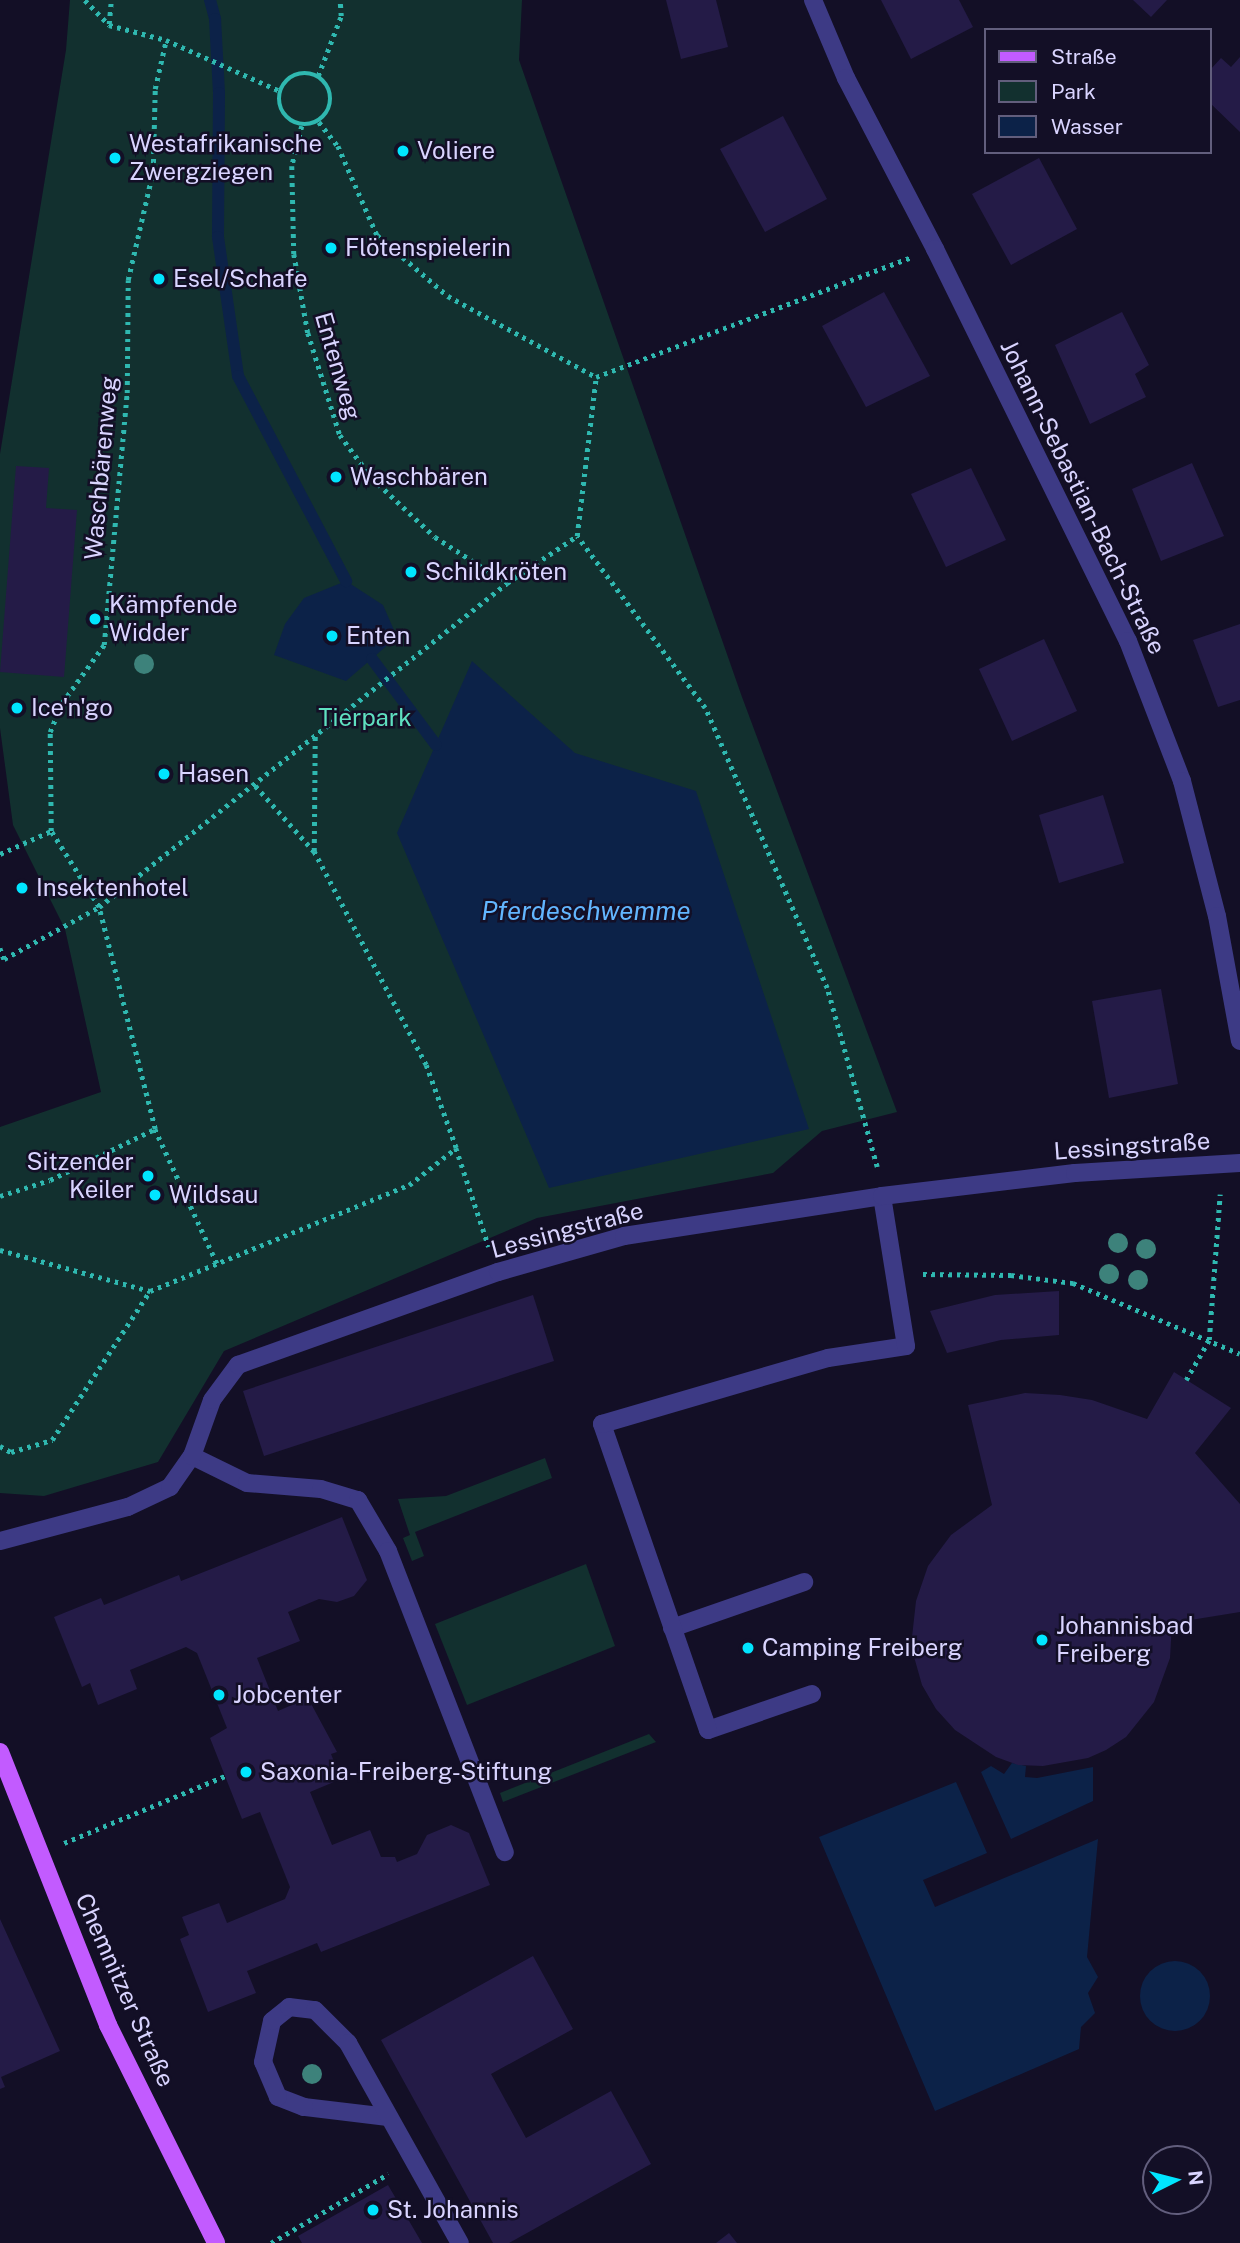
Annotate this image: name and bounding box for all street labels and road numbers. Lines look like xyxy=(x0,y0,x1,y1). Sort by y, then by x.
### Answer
street label: Entenweg xyxy=(309,309,367,423)
street label: Johann-Sebastian-Bach-Straße xyxy=(994,335,1172,659)
street label: Waschbärenweg xyxy=(79,375,123,561)
street label: Lessingstraße xyxy=(1053,1126,1211,1166)
street label: Lessingstraße xyxy=(488,1196,646,1264)
street label: Chemnitzer Straße xyxy=(69,1889,181,2091)

